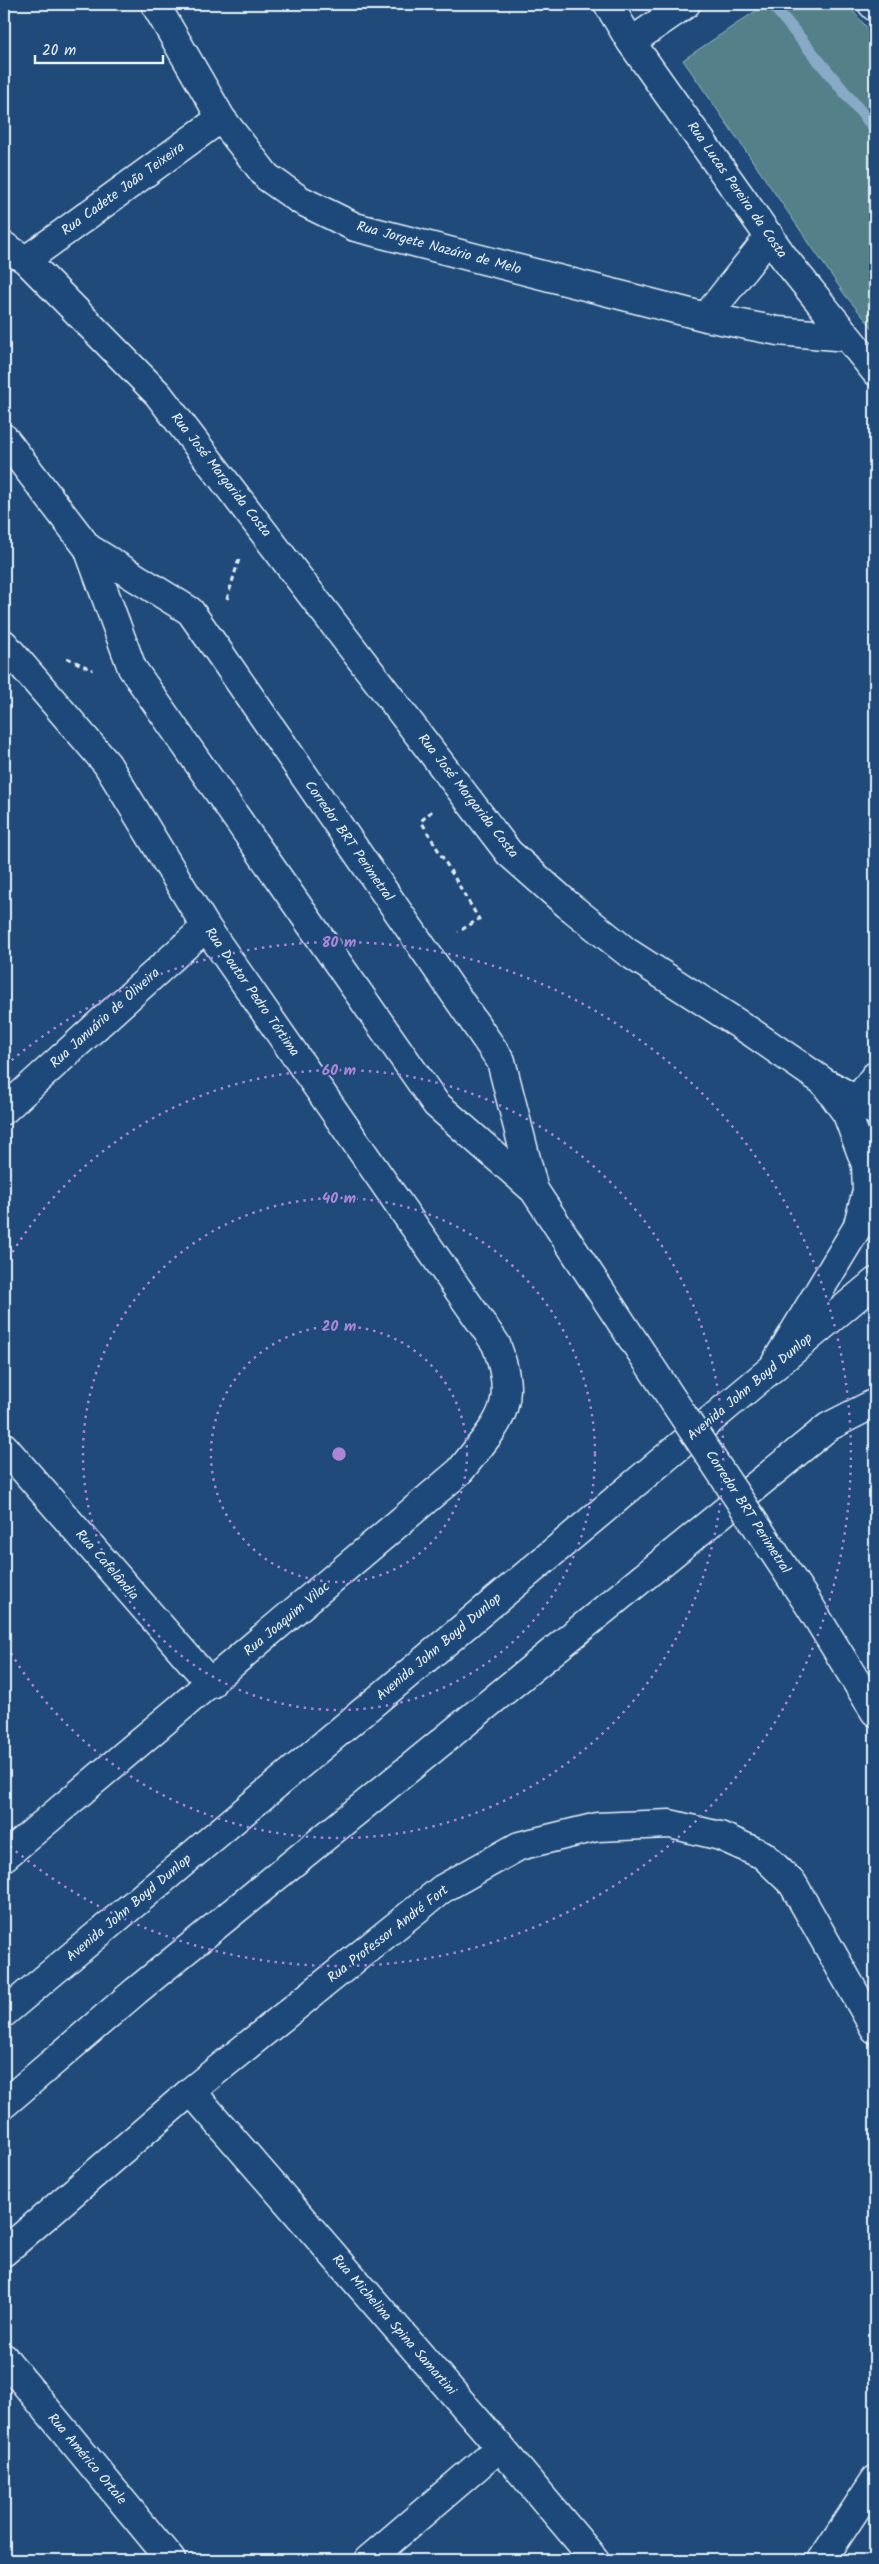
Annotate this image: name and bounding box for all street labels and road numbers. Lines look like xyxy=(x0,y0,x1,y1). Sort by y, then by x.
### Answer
street label: Rua Lucas Pereira da Costa xyxy=(681,117,793,263)
street label: Rua Cadete João Teixeira xyxy=(57,137,189,241)
street label: Rua Jorgete Nazário de Melo xyxy=(354,215,524,281)
street label: Rua José Margarida Costa xyxy=(165,408,277,542)
street label: Rua José Margarida Costa xyxy=(412,729,524,863)
street label: Corredor BRT Perimetral xyxy=(299,776,399,907)
street label: Rua Doutor Pedro Tórtima xyxy=(199,923,305,1061)
street label: Rua Januário de Oliveira xyxy=(45,962,165,1074)
street label: Avenida John Boyd Dunlop xyxy=(682,1328,818,1446)
street label: Corredor BRT Perimetral xyxy=(700,1446,797,1579)
street label: Rua Cafelândia xyxy=(70,1525,144,1605)
street label: Rua Joaquim Vilac xyxy=(239,1576,335,1662)
street label: Avenida John Boyd Dunlop xyxy=(371,1588,507,1706)
street label: Avenida John Boyd Dunlop xyxy=(61,1849,197,1967)
street label: Rua Professor André Fort xyxy=(323,1879,454,1988)
street label: Rua Michelina Spina Samartini xyxy=(326,2250,462,2401)
street label: Rua Américo Ortale xyxy=(42,2408,132,2510)

